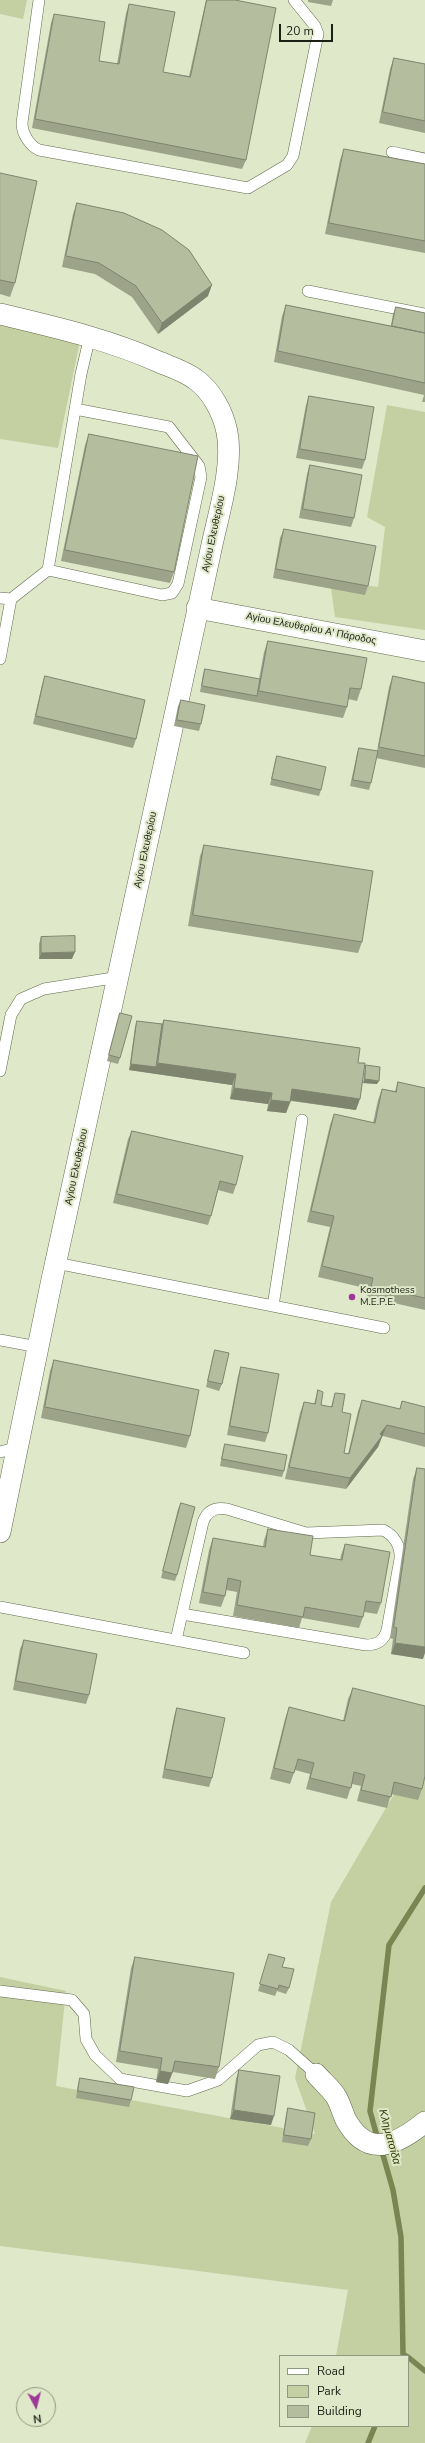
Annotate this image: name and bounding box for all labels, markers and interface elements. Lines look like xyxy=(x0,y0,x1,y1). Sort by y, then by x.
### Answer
scale bar xyxy=(281,16,335,42)
text: 20 m xyxy=(286,23,314,39)
street label: Αγίου Ελευθερίου xyxy=(200,495,228,573)
street label: Αγίου Ελευθερίου Α' Πάροδος xyxy=(245,611,377,647)
street label: Αγίου Ελευθερίου xyxy=(132,811,160,889)
street label: Αγίου Ελευθερίου xyxy=(63,1128,91,1206)
place label: Kosmothess M.E.P.E. xyxy=(360,1285,415,1308)
marker: Kosmothess M.E.P.E. xyxy=(347,1292,357,1302)
water label: Κληματσίδα xyxy=(375,2108,403,2166)
legend xyxy=(279,2355,409,2427)
text: Road xyxy=(317,2363,345,2379)
text: Park xyxy=(317,2383,341,2399)
north arrow xyxy=(16,2387,56,2427)
text: Building xyxy=(317,2403,362,2419)
text: N xyxy=(32,2410,42,2426)

